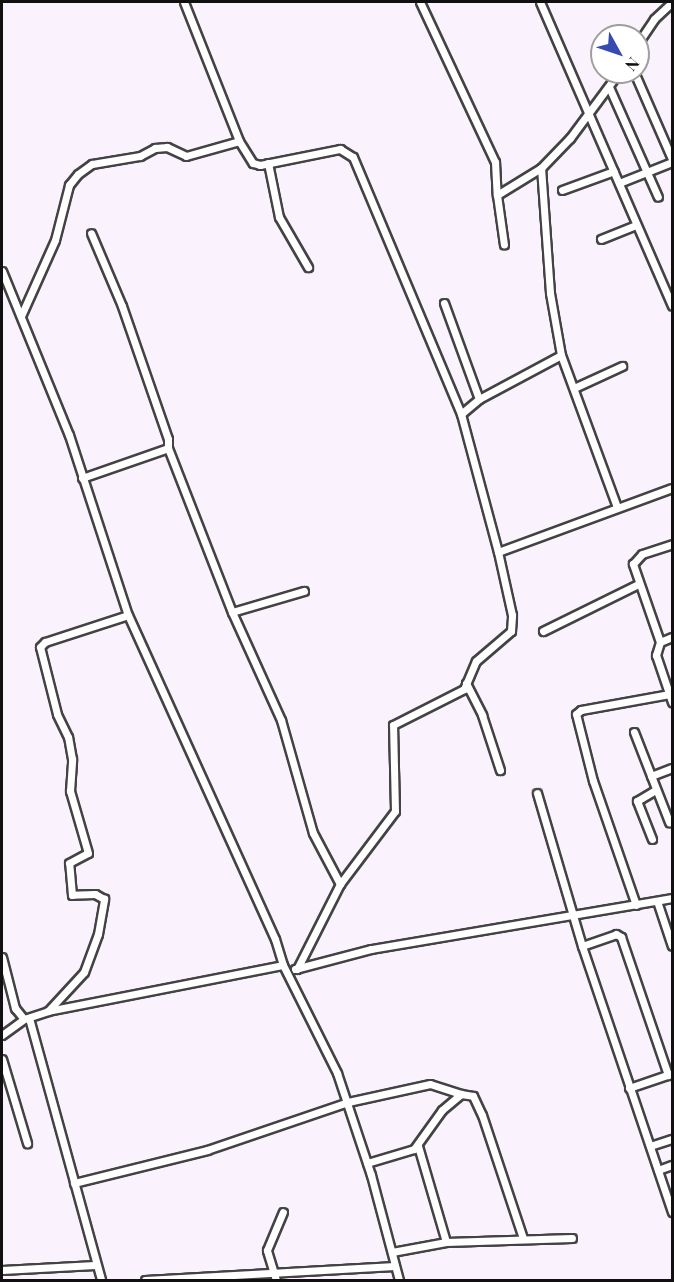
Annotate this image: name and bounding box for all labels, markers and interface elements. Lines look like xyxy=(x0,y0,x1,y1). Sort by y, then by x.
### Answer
north arrow xyxy=(590,24,650,84)
text: N xyxy=(621,53,644,76)

